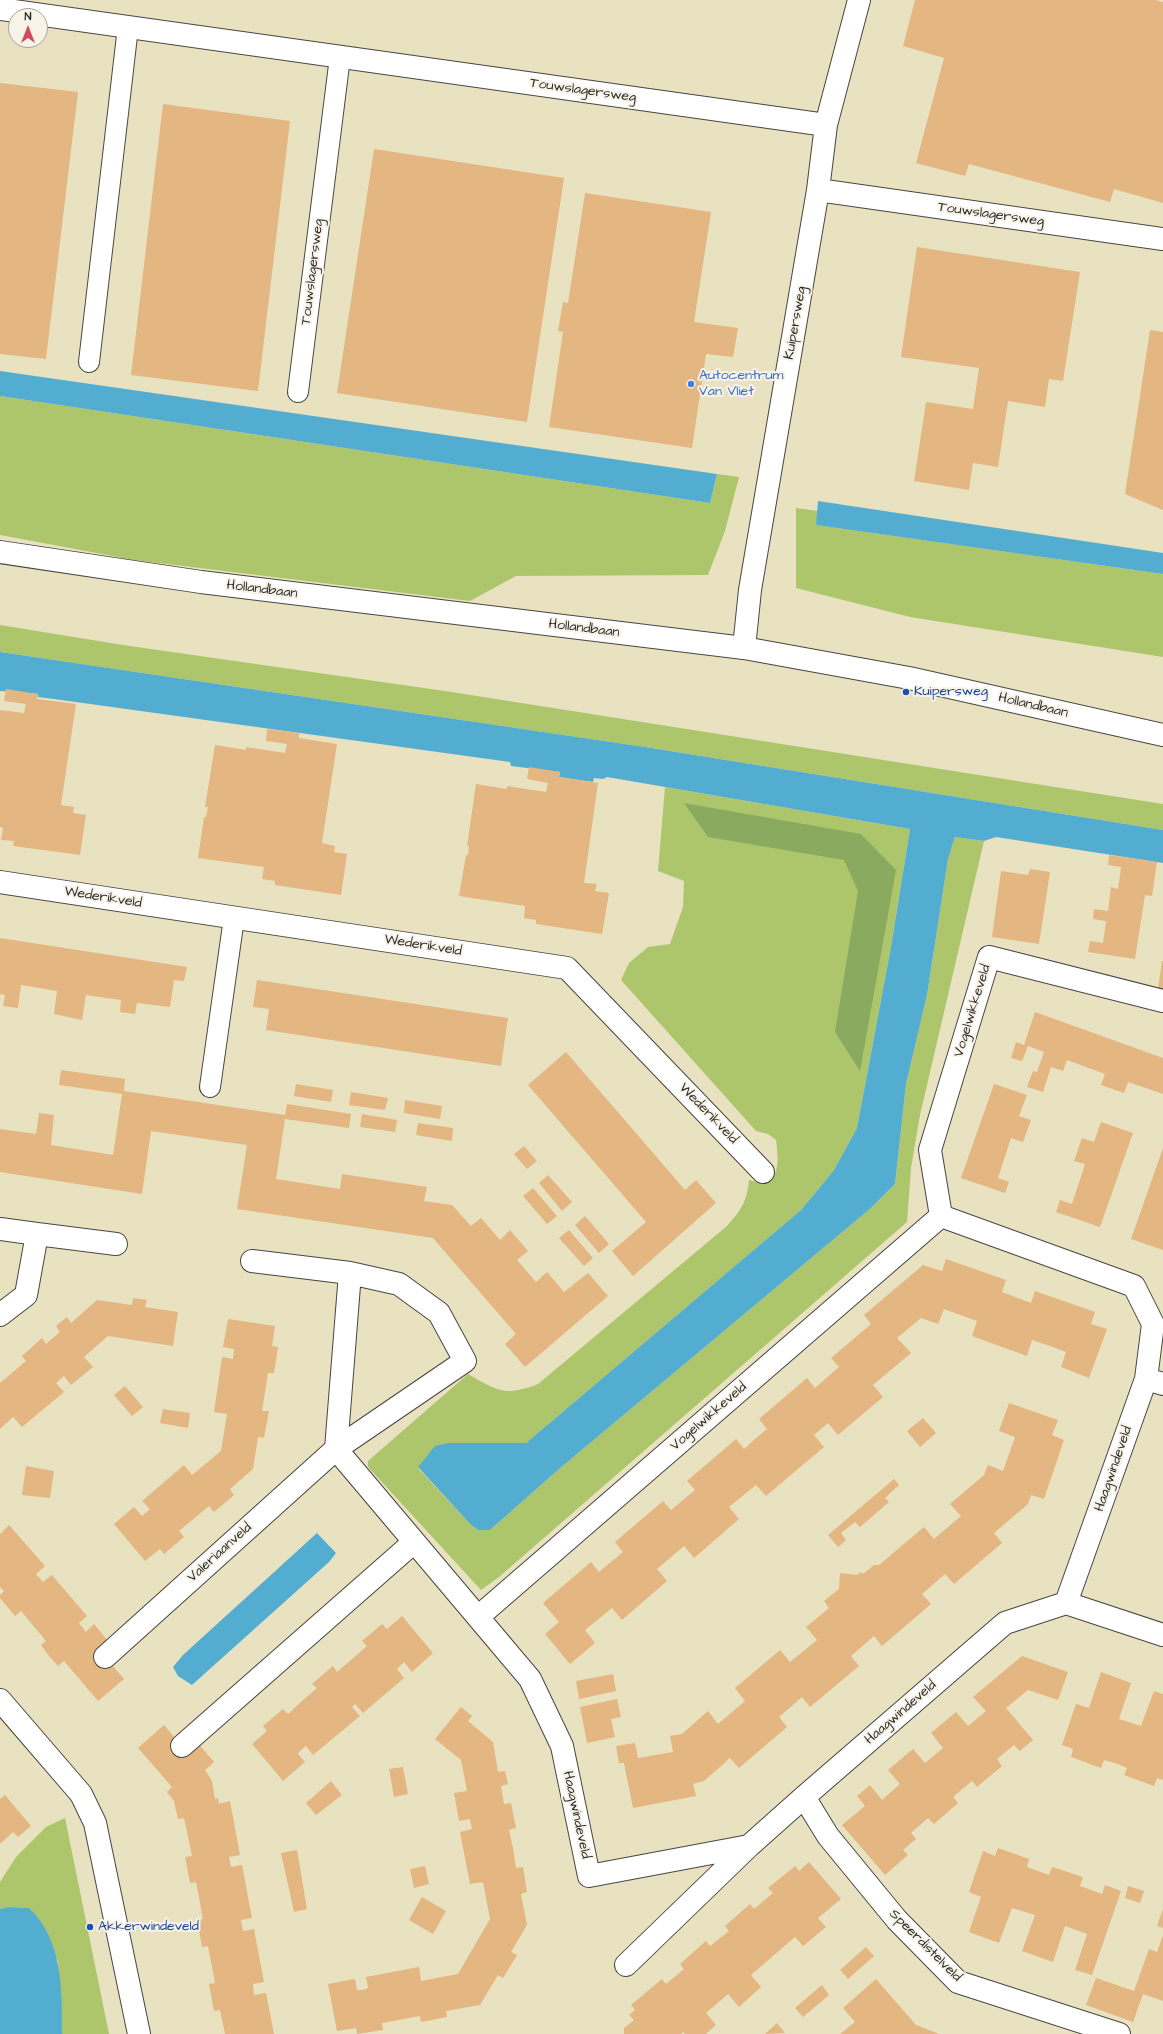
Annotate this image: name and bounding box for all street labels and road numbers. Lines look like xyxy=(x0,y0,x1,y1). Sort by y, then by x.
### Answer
street label: Touwslagersweg xyxy=(529,75,637,107)
street label: Touwslagersweg xyxy=(937,199,1045,231)
street label: Touwslagersweg xyxy=(298,218,328,326)
street label: Kuipersweg xyxy=(781,285,811,361)
street label: Hollandbaan xyxy=(226,577,298,603)
street label: Hollandbaan xyxy=(548,616,620,642)
street label: Hollandbaan xyxy=(996,690,1070,722)
street label: Wederikveld xyxy=(63,884,143,912)
street label: Wederikveld xyxy=(383,932,463,960)
street label: Vogelwikkeveld xyxy=(951,963,995,1059)
street label: Wederikveld xyxy=(675,1080,741,1148)
street label: Vogelwikkeveld xyxy=(667,1379,751,1455)
street label: Haagwindeveld xyxy=(1092,1424,1136,1514)
street label: Valeriaanveld xyxy=(184,1520,256,1586)
street label: Haagwindeveld xyxy=(862,1677,940,1749)
street label: Haagwindeveld xyxy=(558,1770,594,1860)
street label: Speerdistelveld xyxy=(885,1906,965,1986)

